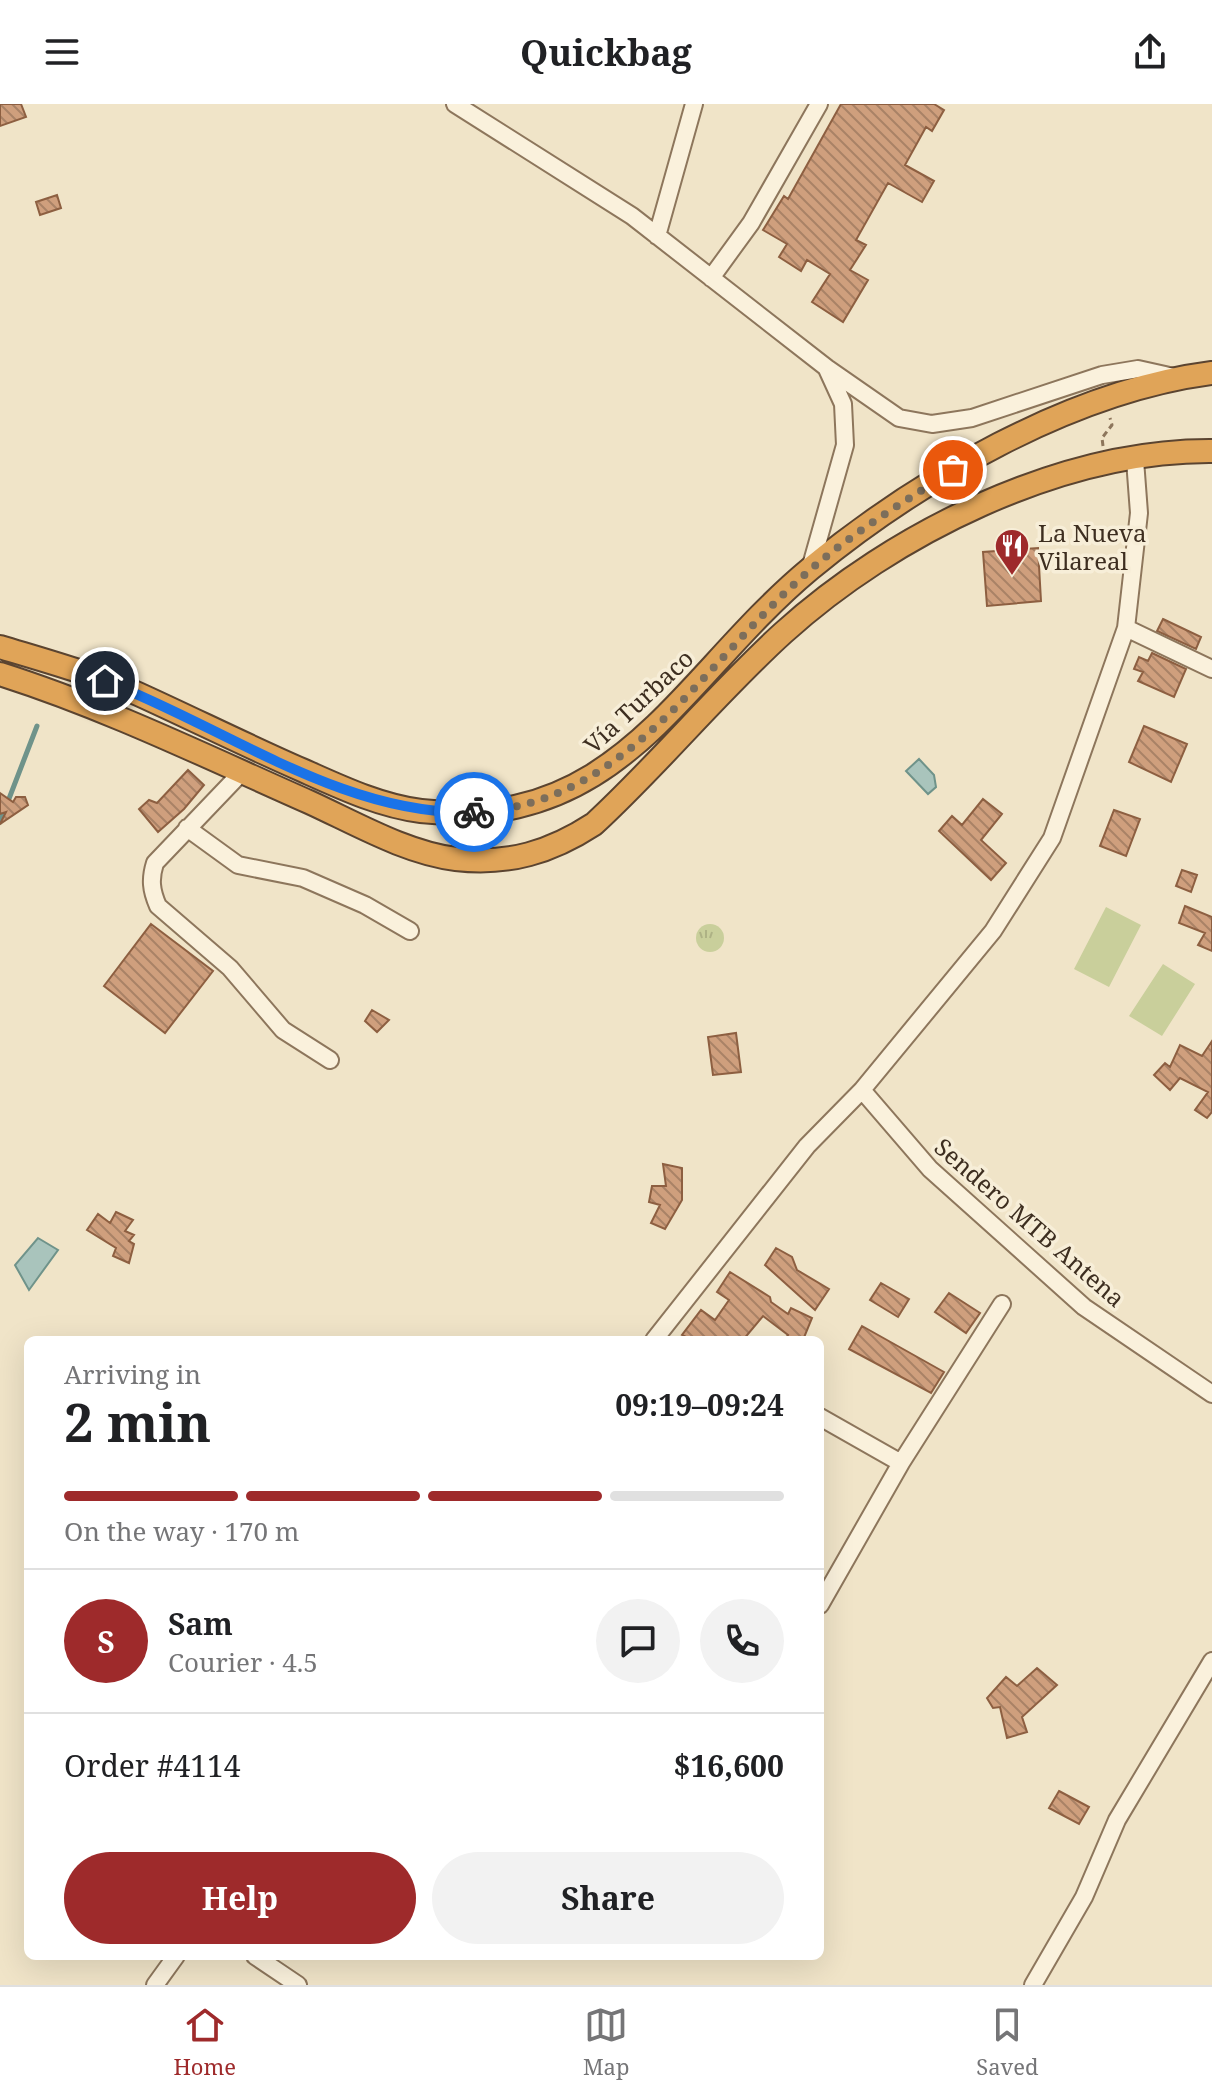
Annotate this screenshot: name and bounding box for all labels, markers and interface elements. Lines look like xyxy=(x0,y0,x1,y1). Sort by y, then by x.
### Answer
text: Quickbag xyxy=(520,28,692,77)
icon: menu xyxy=(40,30,84,74)
icon: share xyxy=(1128,30,1172,74)
pin xyxy=(919,436,987,504)
icon: bag xyxy=(931,448,975,492)
place label: La Nueva Vilareal xyxy=(1038,516,1147,577)
restaurant icon: La Nueva Vilareal xyxy=(993,527,1031,577)
street label: Vía Turbaco xyxy=(576,642,700,760)
pin xyxy=(71,647,139,715)
icon: home xyxy=(83,659,127,703)
courier xyxy=(434,772,514,852)
icon: bike xyxy=(452,790,496,834)
street label: Sendero MTB Antena xyxy=(928,1130,1132,1314)
text: Arriving in xyxy=(64,1356,201,1392)
text: 09:19–09:24 xyxy=(615,1384,784,1425)
text: 2 min xyxy=(64,1386,211,1457)
text: On the way · 170 m xyxy=(64,1513,299,1549)
button: chat xyxy=(596,1599,680,1683)
button: phone xyxy=(700,1599,784,1683)
text: Sam xyxy=(168,1603,233,1644)
text: S xyxy=(97,1621,115,1662)
text: Courier · 4.5 xyxy=(168,1644,318,1680)
text: Order #4114 xyxy=(64,1745,241,1786)
text: $16,600 xyxy=(673,1745,784,1786)
button: Help xyxy=(64,1852,416,1944)
button: Share xyxy=(432,1852,784,1944)
tab: Home xyxy=(173,2003,236,2081)
tab: Map xyxy=(583,2003,629,2081)
tab: Saved xyxy=(976,2003,1039,2081)

